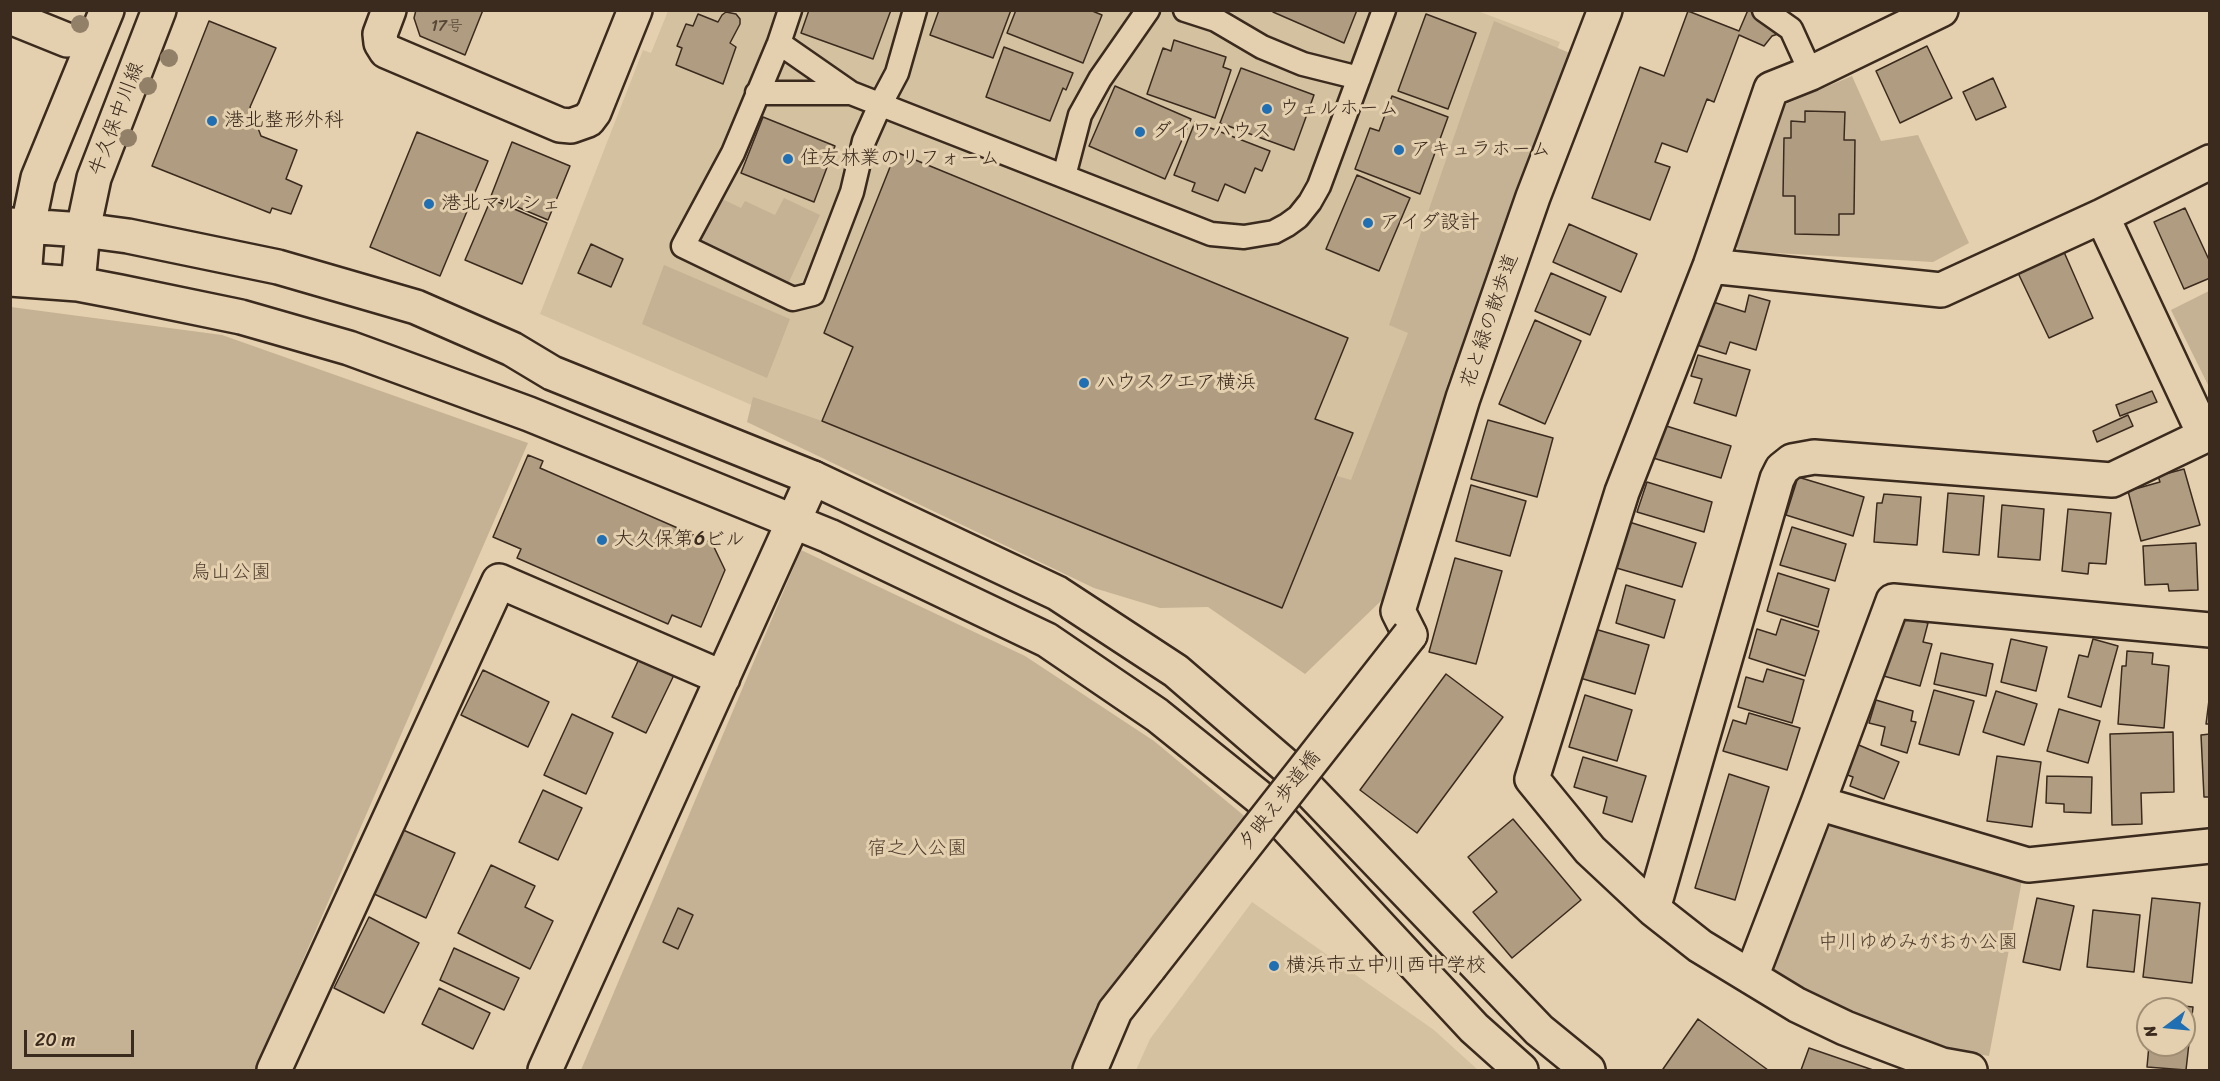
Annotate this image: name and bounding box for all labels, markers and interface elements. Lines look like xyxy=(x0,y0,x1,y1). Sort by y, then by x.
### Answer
house number: 17号 xyxy=(431,17,463,37)
street label: 牛久保中川線 xyxy=(84,59,150,179)
place label: ウェルホーム xyxy=(1279,97,1399,121)
marker: ウェルホーム xyxy=(1260,102,1274,116)
place label: 港北整形外科 xyxy=(224,109,344,133)
marker: 港北整形外科 xyxy=(205,114,219,128)
place label: ダイワハウス xyxy=(1152,120,1272,144)
marker: ダイワハウス xyxy=(1133,125,1147,139)
place label: アキュラホーム xyxy=(1411,138,1551,162)
marker: アキュラホーム xyxy=(1392,143,1406,157)
place label: 住友林業のリフォーム xyxy=(800,147,1000,171)
marker: 住友林業のリフォーム xyxy=(781,152,795,166)
place label: 港北マルシェ xyxy=(441,192,561,216)
marker: 港北マルシェ xyxy=(422,197,436,211)
place label: アイダ設計 xyxy=(1380,211,1480,235)
marker: アイダ設計 xyxy=(1361,216,1375,230)
street label: 花と緑の散歩道 xyxy=(1456,251,1524,391)
place label: ハウスクエア横浜 xyxy=(1096,371,1256,395)
marker: ハウスクエア横浜 xyxy=(1077,376,1091,390)
place label: 大久保第6ビル xyxy=(614,528,745,552)
marker: 大久保第6ビル xyxy=(595,533,609,547)
park label: 烏山公園 xyxy=(191,561,271,585)
street label: 夕映え歩道橋 xyxy=(1234,746,1326,856)
park label: 宿之入公園 xyxy=(867,837,967,861)
park label: 中川ゆめみがおか公園 xyxy=(1818,931,2018,955)
place label: 横浜市立中川西中学校 xyxy=(1286,954,1486,978)
marker: 横浜市立中川西中学校 xyxy=(1267,959,1281,973)
north arrow xyxy=(2136,997,2196,1057)
scale bar xyxy=(27,1018,136,1056)
text: N xyxy=(2135,1022,2166,1041)
text: 20 m xyxy=(35,1024,75,1056)

